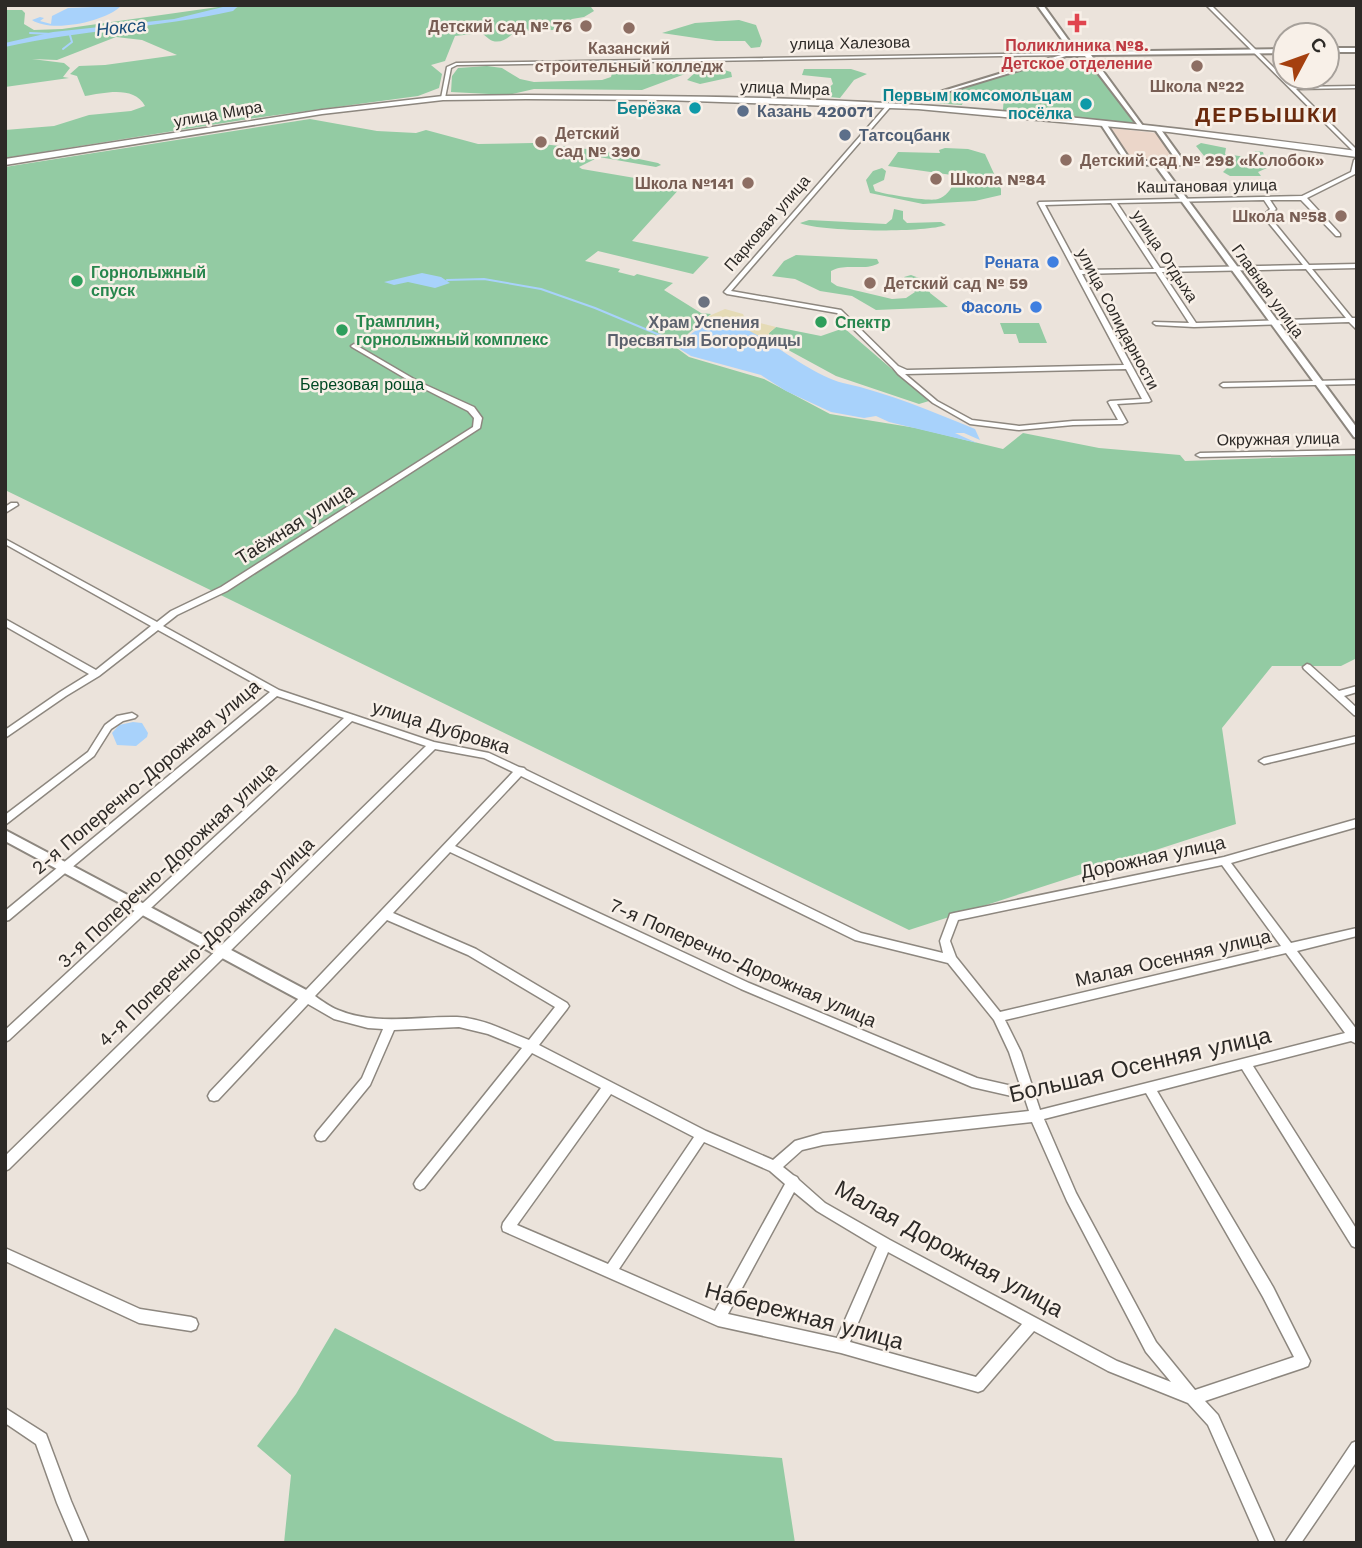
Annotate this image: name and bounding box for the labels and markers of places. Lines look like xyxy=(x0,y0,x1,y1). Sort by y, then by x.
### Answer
marker: Поликлиника №8. Детское отделение xyxy=(1067,13,1087,33)
place label: Детский сад № 76 xyxy=(428,17,572,36)
marker: Детский сад № 76 xyxy=(578,18,594,34)
marker: Казанский строительный колледж xyxy=(621,20,637,36)
place label: Поликлиника №8. Детское отделение xyxy=(1001,36,1153,73)
place label: Казанский строительный колледж xyxy=(535,39,724,76)
marker: Школа №22 xyxy=(1189,58,1205,74)
place label: Школа №22 xyxy=(1150,77,1244,96)
place label: Первым комсомольцам посёлка xyxy=(883,86,1072,123)
marker: Первым комсомольцам посёлка xyxy=(1078,96,1094,112)
place label: Берёзка xyxy=(617,99,681,118)
marker: Берёзка xyxy=(687,100,703,116)
place label: Казань 420071 xyxy=(757,102,873,121)
marker: Казань 420071 xyxy=(735,103,751,119)
place label: Детский сад № 390 xyxy=(555,124,641,161)
place label: Татсоцбанк xyxy=(859,126,951,145)
marker: Татсоцбанк xyxy=(837,127,853,143)
marker: Детский сад № 390 xyxy=(533,134,549,150)
place label: Детский сад № 298 «Колобок» xyxy=(1080,151,1324,170)
marker: Детский сад № 298 «Колобок» xyxy=(1058,152,1074,168)
place label: Школа №84 xyxy=(950,170,1046,189)
marker: Школа №84 xyxy=(928,171,944,187)
place label: Школа №141 xyxy=(635,174,734,193)
marker: Школа №141 xyxy=(740,175,756,191)
place label: Школа №58 xyxy=(1232,207,1327,226)
marker: Школа №58 xyxy=(1333,208,1349,224)
place label: Рената xyxy=(985,253,1039,272)
marker: Рената xyxy=(1045,254,1061,270)
place label: Горнолыжный спуск xyxy=(91,263,206,300)
marker: Горнолыжный спуск xyxy=(69,273,85,289)
place label: Детский сад № 59 xyxy=(884,274,1028,293)
marker: Детский сад № 59 xyxy=(862,275,878,291)
marker: Храм Успения Пресвятыя Богородицы xyxy=(696,294,712,310)
place label: Фасоль xyxy=(961,298,1022,317)
marker: Фасоль xyxy=(1028,299,1044,315)
place label: Трамплин, горнолыжный комплекс xyxy=(356,312,548,349)
place label: Храм Успения Пресвятыя Богородицы xyxy=(607,313,801,350)
place label: Спектр xyxy=(835,313,891,332)
marker: Спектр xyxy=(813,314,829,330)
marker: Трамплин, горнолыжный комплекс xyxy=(334,322,350,338)

